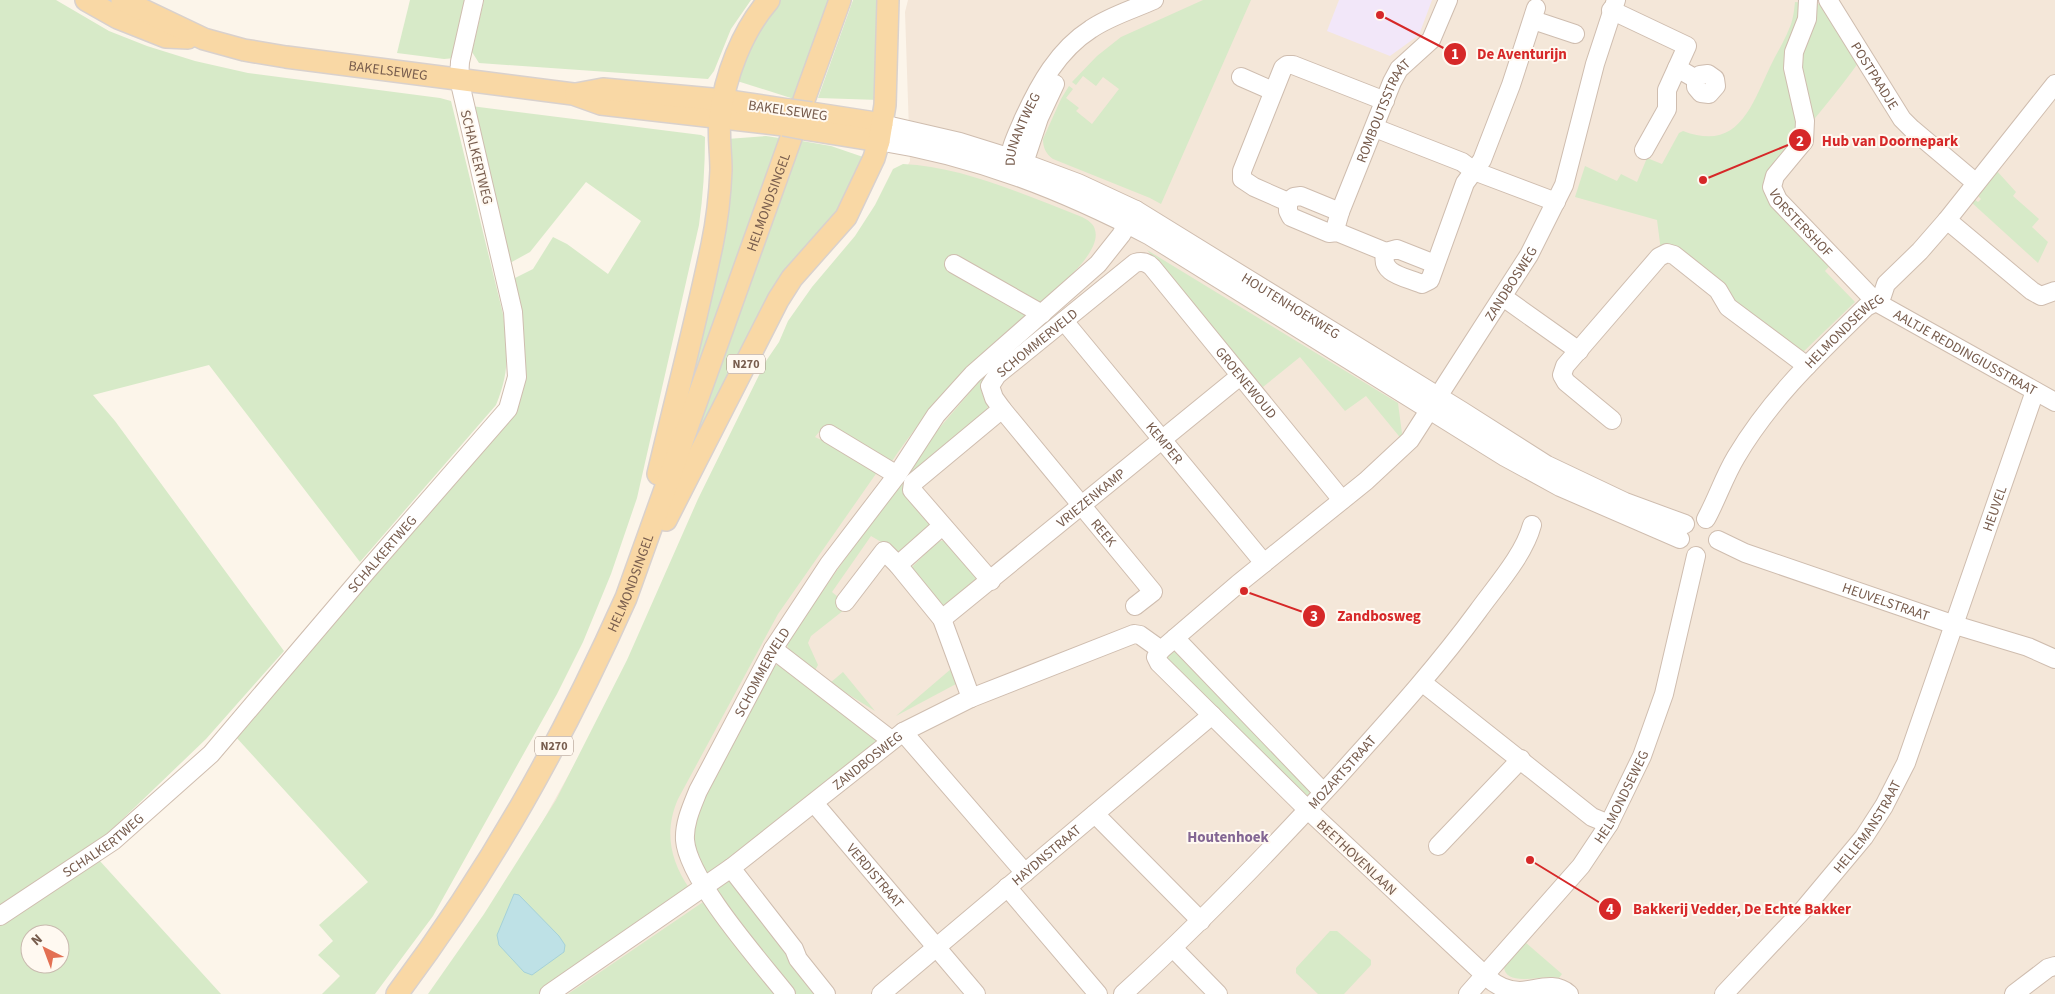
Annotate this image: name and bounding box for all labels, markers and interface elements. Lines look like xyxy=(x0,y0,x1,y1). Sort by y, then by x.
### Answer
street label: POSTPAADJE xyxy=(1845,38,1903,114)
callout: De Aventurijn xyxy=(1442,39,1577,69)
text: 1 xyxy=(1451,44,1459,65)
text: De Aventurijn xyxy=(1477,44,1567,65)
street label: ROMBOUTSSTRAAT xyxy=(1352,54,1416,166)
street label: BAKELSEWEG xyxy=(347,56,429,86)
street label: DUNANTWEG xyxy=(1001,89,1046,166)
street label: BAKELSEWEG xyxy=(747,96,829,126)
street label: SCHALKERTWEG xyxy=(455,108,497,207)
callout: Hub van Doornepark xyxy=(1787,125,1968,155)
text: 2 xyxy=(1796,131,1804,152)
text: Hub van Doornepark xyxy=(1822,131,1959,152)
street label: HELMONDSINGEL xyxy=(742,150,796,255)
street label: VORSTERSHOF xyxy=(1763,186,1837,262)
street label: ZANDBOSWEG xyxy=(1480,243,1543,325)
street label: HOUTENHOEKWEG xyxy=(1237,268,1343,344)
street label: HELMONDSEWEG xyxy=(1800,290,1889,373)
street label: SCHOMMERVELD xyxy=(992,304,1083,383)
street label: AALTJE REDDINGIUSSTRAAT xyxy=(1890,305,2041,401)
street label: GROENEWOUD xyxy=(1210,343,1281,424)
road number: N270 xyxy=(727,354,765,374)
street label: KEMPER xyxy=(1141,418,1187,469)
street label: VRIEZENKAMP xyxy=(1053,464,1130,533)
street label: HEUVEL xyxy=(1978,483,2012,534)
street label: SCHALKERTWEG xyxy=(343,511,422,598)
street label: REEK xyxy=(1086,515,1121,552)
street label: HELMONDSINGEL xyxy=(603,531,659,636)
street label: HEUVELSTRAAT xyxy=(1839,578,1932,627)
callout: Zandbosweg xyxy=(1302,601,1430,631)
text: 3 xyxy=(1310,606,1318,627)
text: Zandbosweg xyxy=(1337,606,1421,627)
street label: SCHOMMERVELD xyxy=(730,624,796,721)
street label: ZANDBOSWEG xyxy=(828,727,907,795)
street label: MOZARTSTRAAT xyxy=(1304,731,1382,814)
road number: N270 xyxy=(535,736,573,756)
street label: HELMONDSEWEG xyxy=(1590,748,1654,848)
street label: HELLEMANSTRAAT xyxy=(1829,776,1907,878)
street label: SCHALKERTWEG xyxy=(59,809,149,883)
street label: BEETHOVENLAAN xyxy=(1312,815,1401,900)
street label: HAYDNSTRAAT xyxy=(1008,820,1086,891)
district label: Houtenhoek xyxy=(1187,827,1270,848)
street label: VERDISTRAAT xyxy=(841,839,908,913)
callout: Bakkerij Vedder, De Echte Bakker xyxy=(1598,894,1861,924)
text: 4 xyxy=(1606,899,1614,920)
text: Bakkerij Vedder, De Echte Bakker xyxy=(1633,899,1851,920)
north arrow xyxy=(20,924,70,974)
text: N xyxy=(27,930,47,951)

